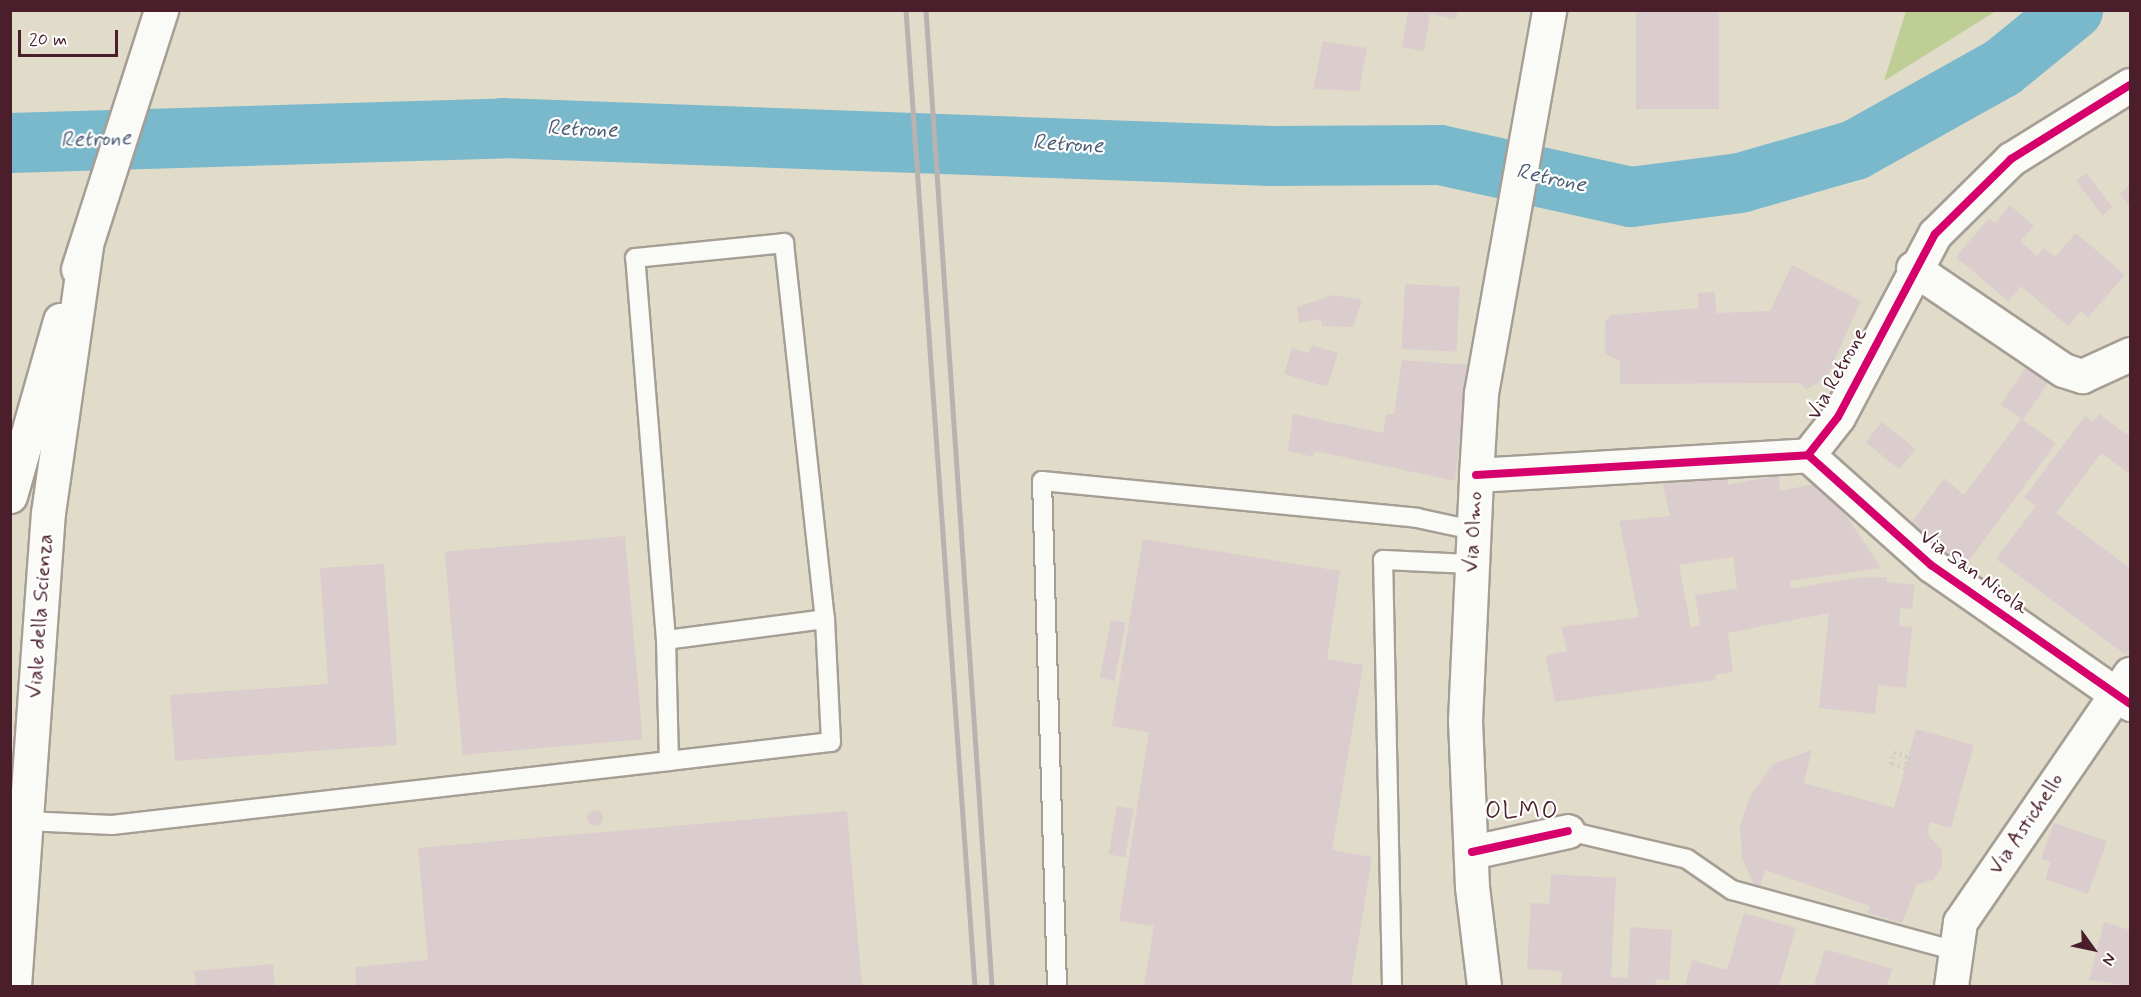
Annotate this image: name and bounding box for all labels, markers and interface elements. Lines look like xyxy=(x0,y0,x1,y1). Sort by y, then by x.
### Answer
scale bar xyxy=(21,18,122,56)
text: 20 m xyxy=(29,28,67,52)
water label: Retrone xyxy=(546,116,618,144)
water label: Retrone xyxy=(60,126,132,154)
water label: Retrone xyxy=(1032,130,1104,160)
water label: Retrone xyxy=(1514,159,1588,199)
street label: Via Retrone xyxy=(1801,323,1873,425)
street label: Via Olmo xyxy=(1458,490,1488,574)
street label: Via San Nicola xyxy=(1915,524,2033,620)
street label: Viale della Scienza xyxy=(22,531,58,701)
street label: Via Astichello xyxy=(1983,768,2069,880)
district label: OLMO xyxy=(1484,798,1560,826)
north arrow xyxy=(2063,919,2123,979)
text: N xyxy=(2097,949,2120,969)

